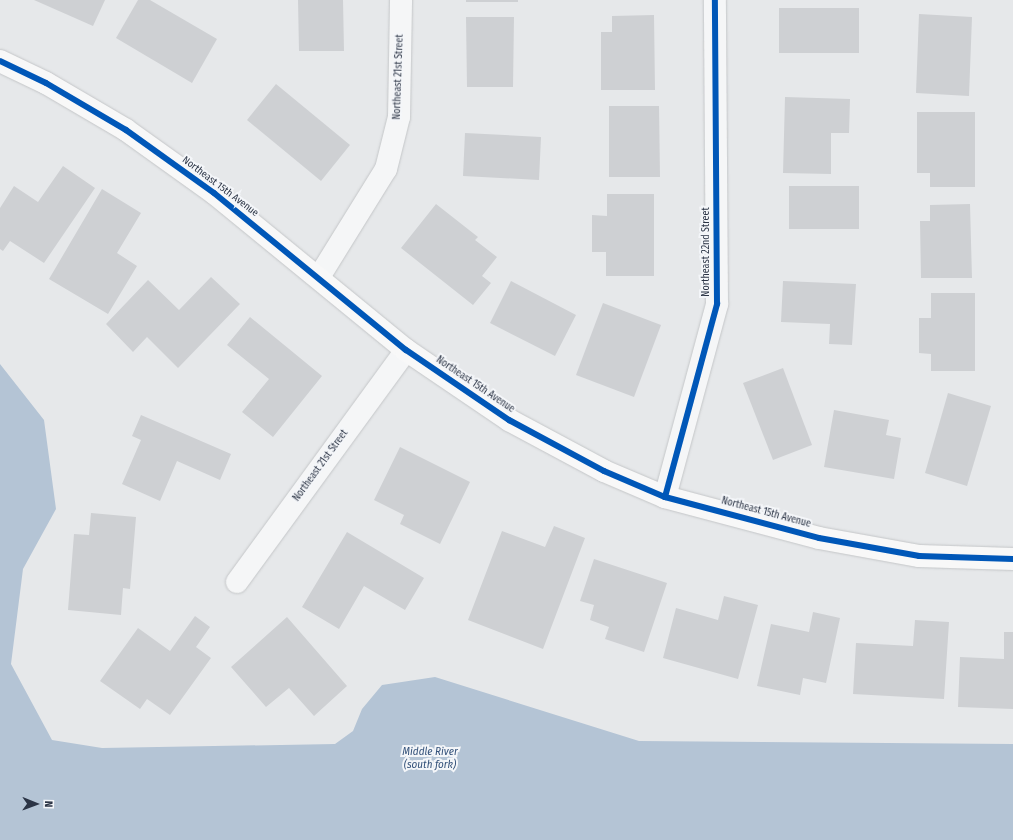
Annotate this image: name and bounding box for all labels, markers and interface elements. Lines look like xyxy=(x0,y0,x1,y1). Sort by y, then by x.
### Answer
street label: Northeast 21st Street xyxy=(392,34,406,120)
street label: Northeast 15th Avenue xyxy=(180,154,260,220)
street label: Northeast 22nd Street xyxy=(701,207,713,297)
street label: Northeast 15th Avenue xyxy=(433,354,517,416)
street label: Northeast 21st Street xyxy=(291,428,351,504)
street label: Northeast 15th Avenue xyxy=(720,495,812,531)
water label: Middle River (south fork) xyxy=(402,746,458,772)
north arrow xyxy=(16,784,56,824)
text: N xyxy=(42,801,55,808)

